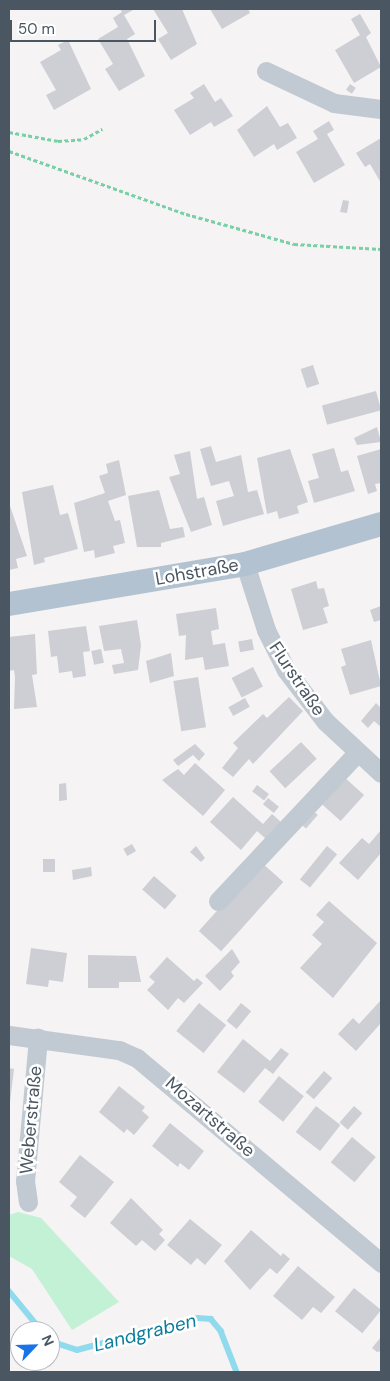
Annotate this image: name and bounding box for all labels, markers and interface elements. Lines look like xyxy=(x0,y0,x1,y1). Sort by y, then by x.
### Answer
scale bar xyxy=(12,10,159,42)
text: 50 m xyxy=(18,19,55,39)
street label: Lohstraße xyxy=(154,554,240,590)
street label: Flurstraße xyxy=(264,638,330,720)
street label: Weberstraße xyxy=(15,1065,47,1175)
street label: Mozartstraße xyxy=(161,1072,259,1162)
water label: Landgraben xyxy=(91,1309,199,1357)
north arrow xyxy=(10,1321,60,1371)
text: N xyxy=(37,1332,58,1349)

